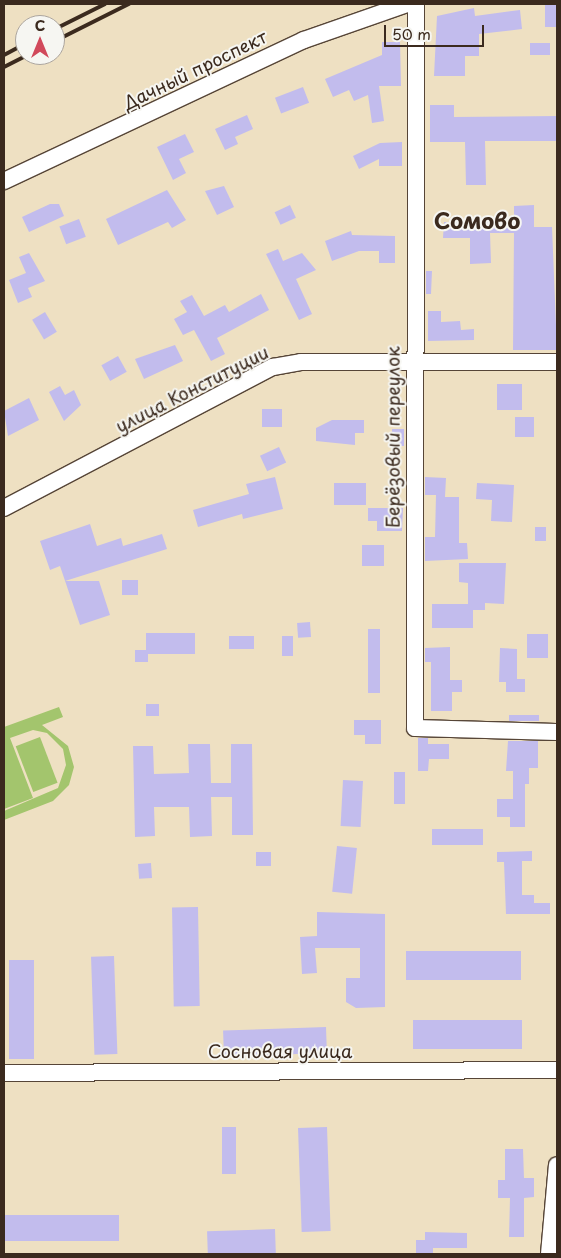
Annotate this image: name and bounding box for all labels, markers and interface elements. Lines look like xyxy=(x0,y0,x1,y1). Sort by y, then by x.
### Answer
north arrow xyxy=(15,15,65,65)
text: С xyxy=(35,15,45,36)
scale bar xyxy=(386,15,486,47)
text: 50 m xyxy=(392,22,431,45)
street label: Дачный проспект xyxy=(120,26,270,114)
district label: Сомово xyxy=(434,207,520,233)
street label: улица Конституции xyxy=(111,341,273,437)
street label: Берёзовый переулок xyxy=(382,347,404,527)
street label: Сосновая улица xyxy=(207,1040,353,1062)

